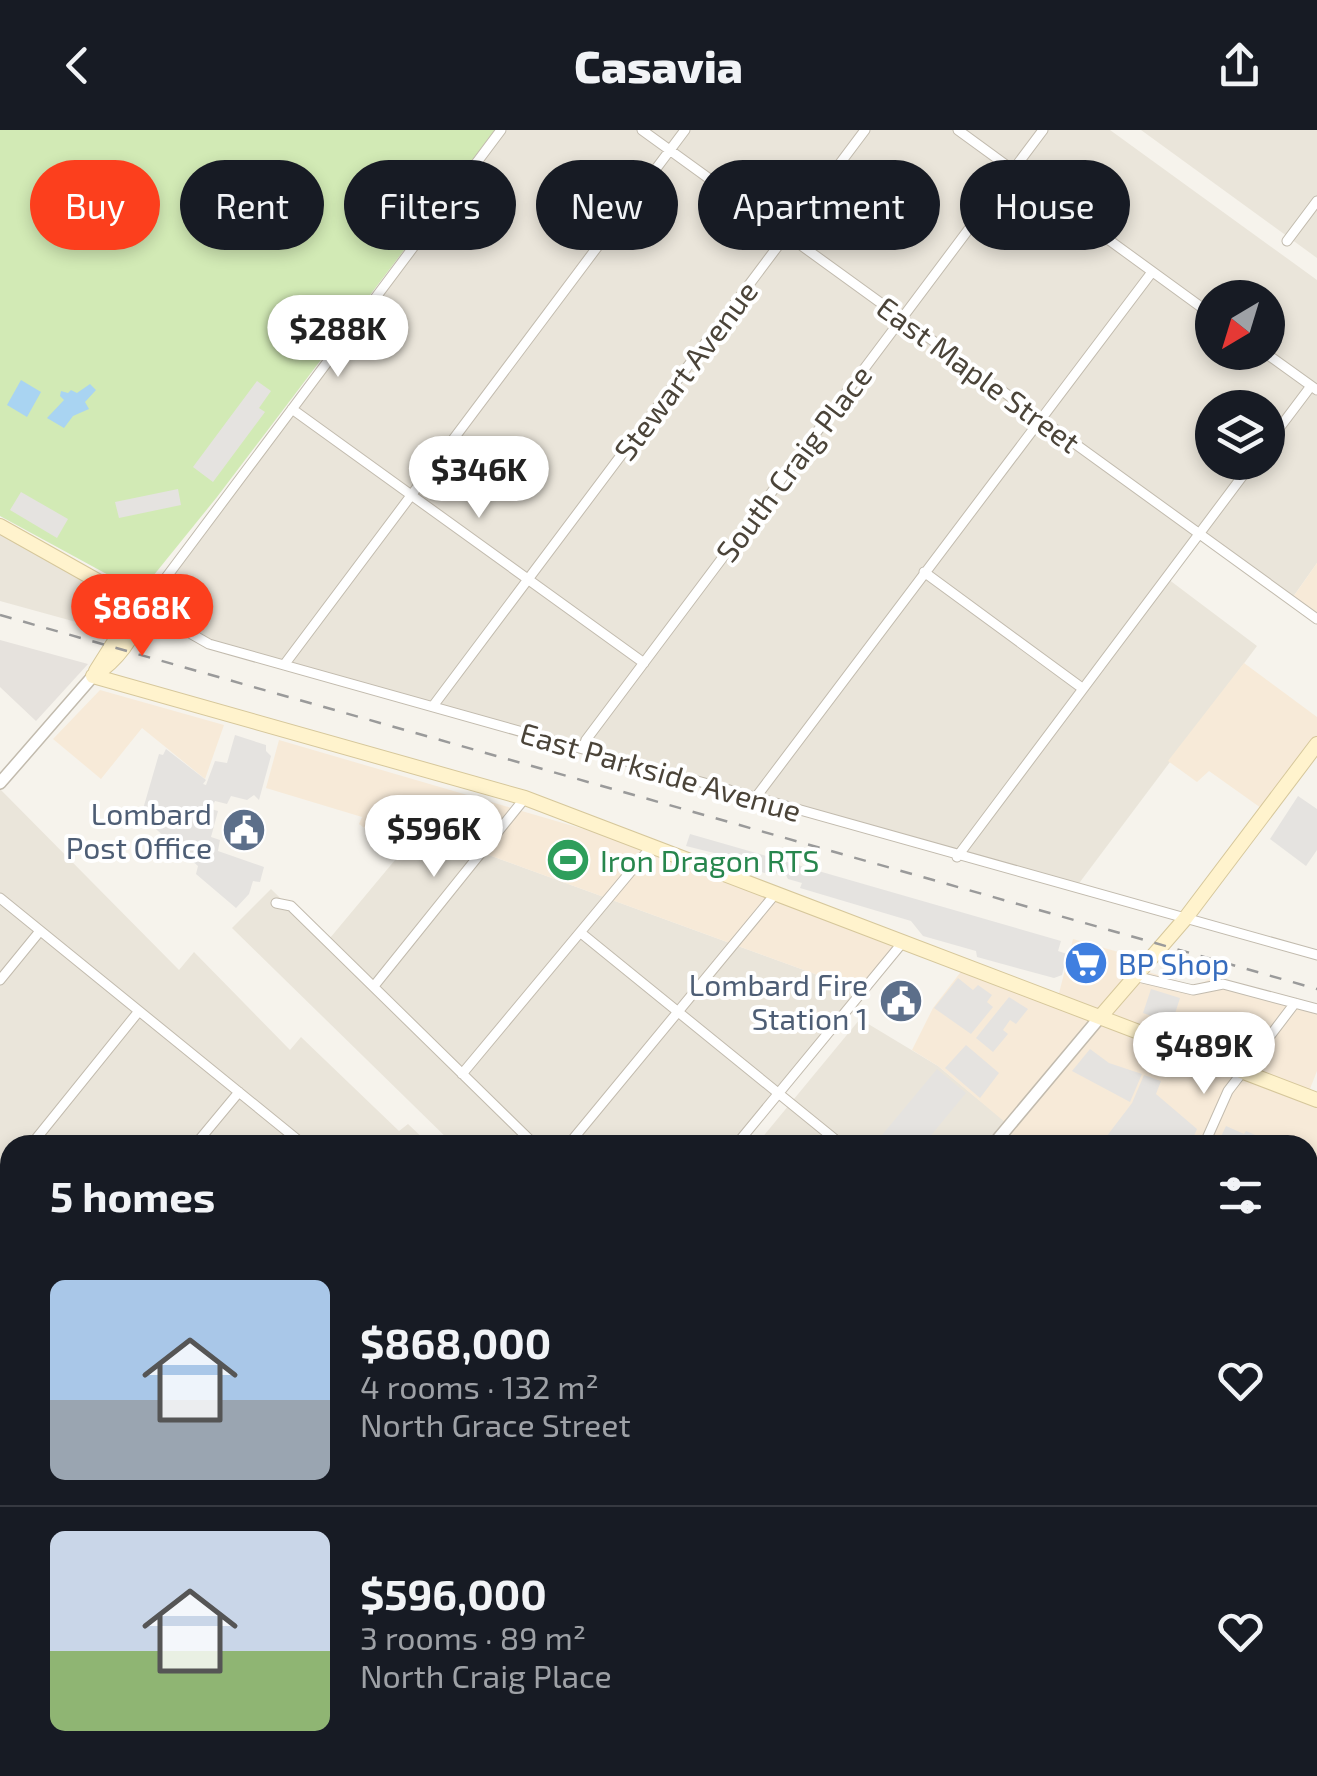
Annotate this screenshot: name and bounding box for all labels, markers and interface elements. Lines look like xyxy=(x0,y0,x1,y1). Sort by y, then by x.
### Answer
icon: back xyxy=(50,38,105,93)
text: Casavia xyxy=(574,38,743,92)
icon: share xyxy=(1212,38,1267,93)
chip: Buy xyxy=(30,160,160,250)
chip: Rent xyxy=(180,160,324,250)
chip: Filters xyxy=(344,160,516,250)
chip: New xyxy=(536,160,678,250)
chip: Apartment xyxy=(698,160,940,250)
chip: House xyxy=(960,160,1130,250)
street label: Stewart Avenue xyxy=(606,273,764,467)
north arrow xyxy=(1195,280,1285,370)
map controls xyxy=(1195,280,1285,480)
street label: East Maple Street xyxy=(871,288,1087,460)
pin: $288K xyxy=(268,295,408,380)
text: $288K xyxy=(289,308,387,346)
street label: South Craig Place xyxy=(707,358,879,568)
button: layers xyxy=(1195,390,1285,480)
pin: $346K xyxy=(409,436,549,521)
text: $346K xyxy=(431,449,527,487)
pin: $868K xyxy=(72,574,212,659)
text: $868K xyxy=(93,587,191,625)
street label: East Parkside Avenue xyxy=(516,714,806,828)
place label: Lombard Post Office xyxy=(66,795,212,865)
pin: $596K xyxy=(364,795,504,880)
public building icon: Lombard Post Office xyxy=(221,807,267,853)
text: $596K xyxy=(387,808,481,846)
sports icon: Iron Dragon RTS xyxy=(545,837,591,883)
place label: Iron Dragon RTS xyxy=(600,842,819,878)
supermarket icon: BP Shop xyxy=(1063,940,1109,986)
place label: BP Shop xyxy=(1118,945,1229,981)
place label: Lombard Fire Station 1 xyxy=(689,966,868,1036)
public building icon: Lombard Fire Station 1 xyxy=(878,978,924,1024)
pin: $489K xyxy=(1134,1012,1274,1097)
text: $489K xyxy=(1155,1025,1253,1063)
icon: filters xyxy=(1213,1168,1268,1223)
text: 5 homes xyxy=(50,1170,215,1220)
text: $868,000 xyxy=(360,1317,551,1367)
icon: home xyxy=(130,1320,250,1440)
icon: heart xyxy=(1213,1353,1268,1408)
text: 4 rooms · 132 m² xyxy=(360,1367,599,1405)
text: North Grace Street xyxy=(360,1405,631,1443)
text: $596,000 xyxy=(360,1568,547,1618)
icon: home xyxy=(130,1571,250,1691)
icon: heart xyxy=(1213,1604,1268,1659)
text: 3 rooms · 89 m² xyxy=(360,1618,586,1656)
text: North Craig Place xyxy=(360,1656,612,1694)

